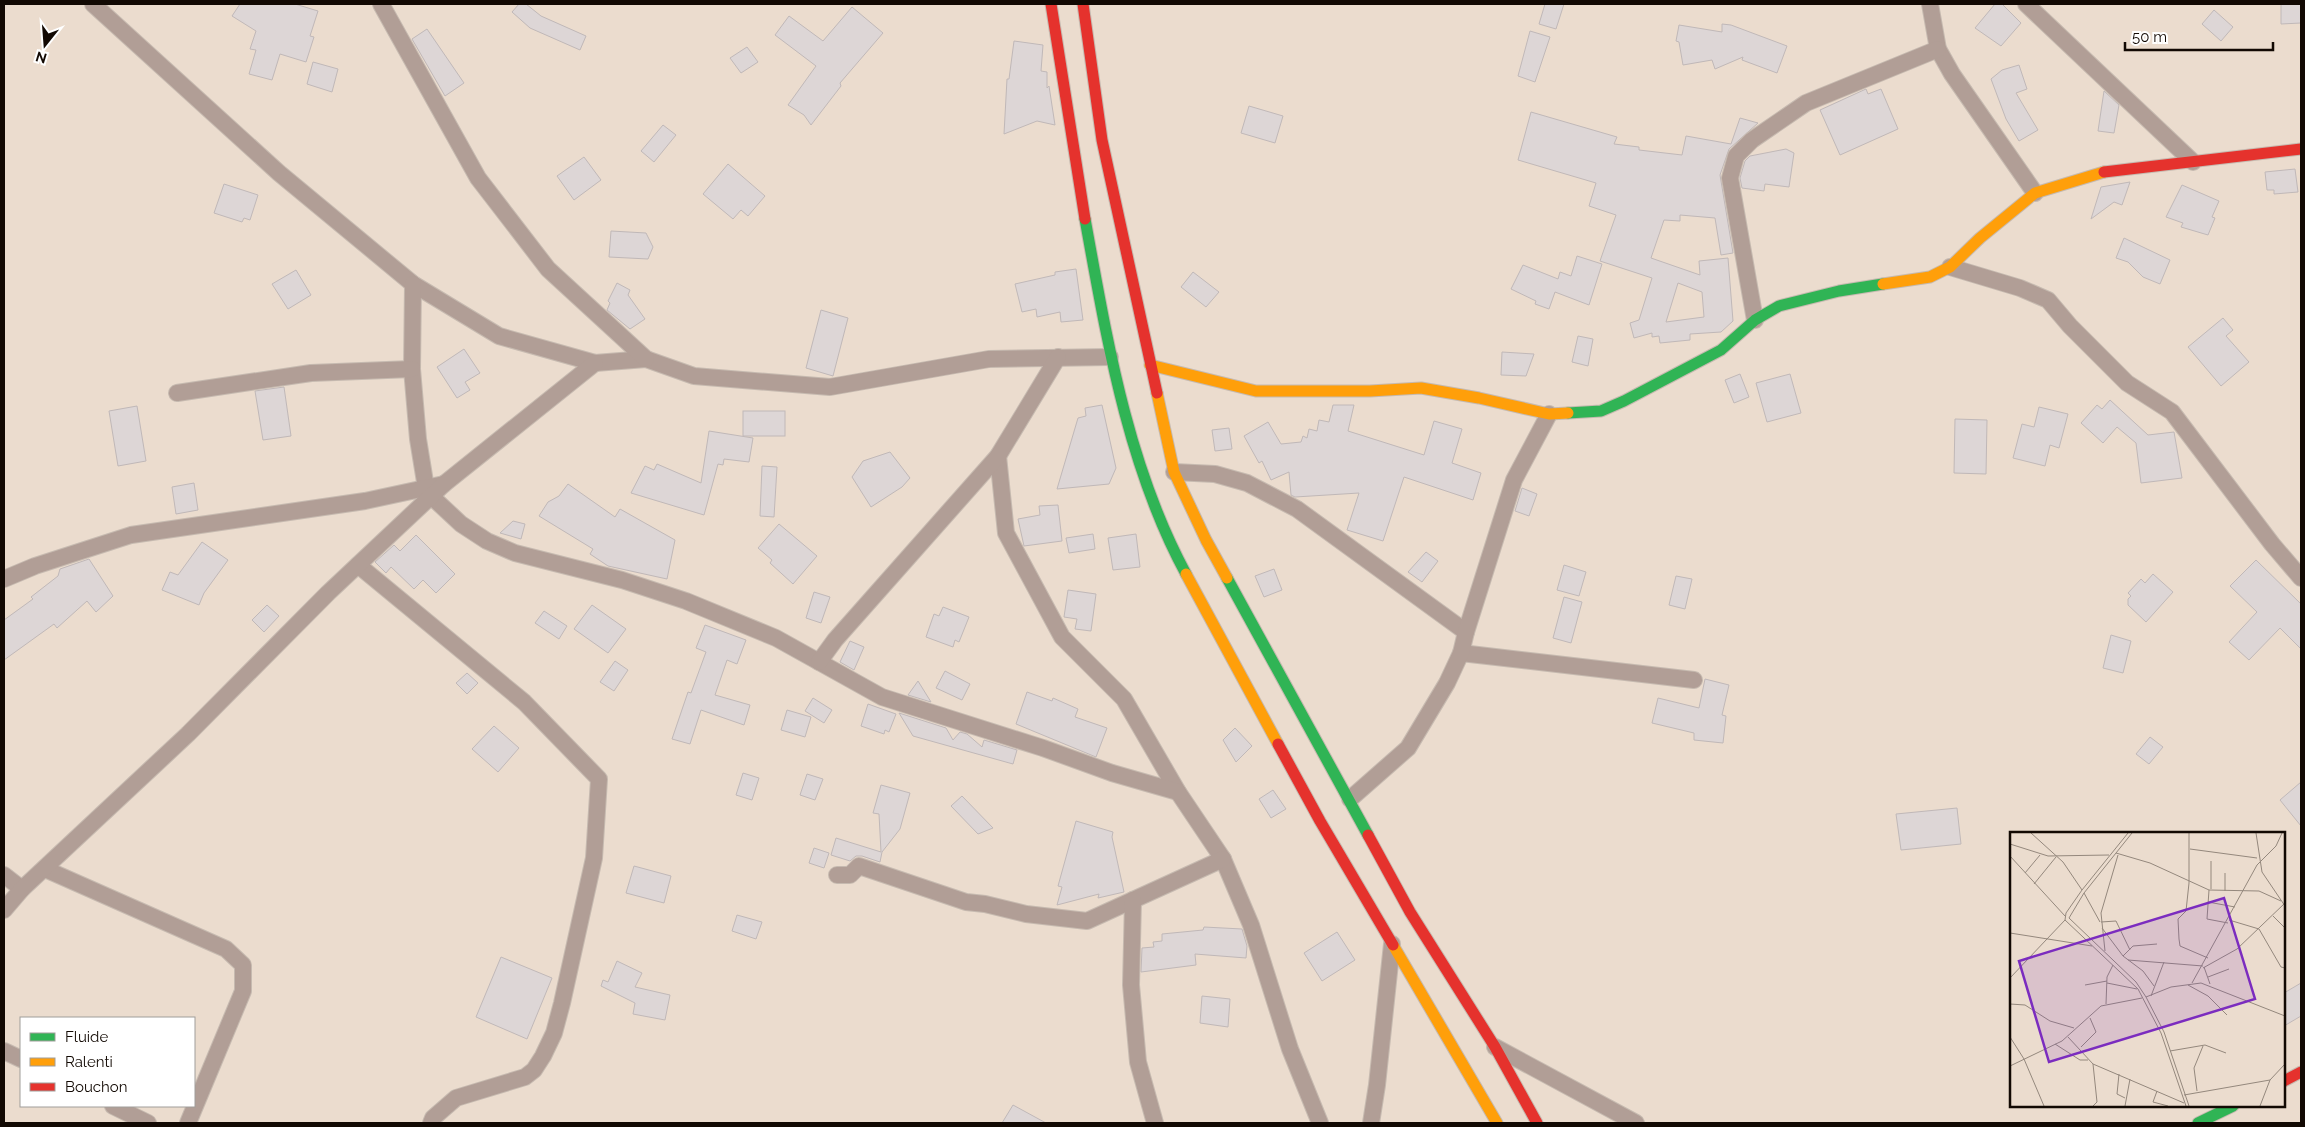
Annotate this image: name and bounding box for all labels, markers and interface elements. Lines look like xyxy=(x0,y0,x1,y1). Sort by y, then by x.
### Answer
north arrow xyxy=(20,20,70,70)
scale bar xyxy=(2125,20,2272,52)
text: 50 m xyxy=(2132,28,2167,46)
text: N xyxy=(34,48,49,67)
inset map xyxy=(2010,832,2285,1107)
legend xyxy=(20,1017,195,1107)
text: Fluide xyxy=(65,1028,108,1046)
text: Ralenti xyxy=(65,1053,113,1071)
text: Bouchon xyxy=(65,1078,127,1096)

